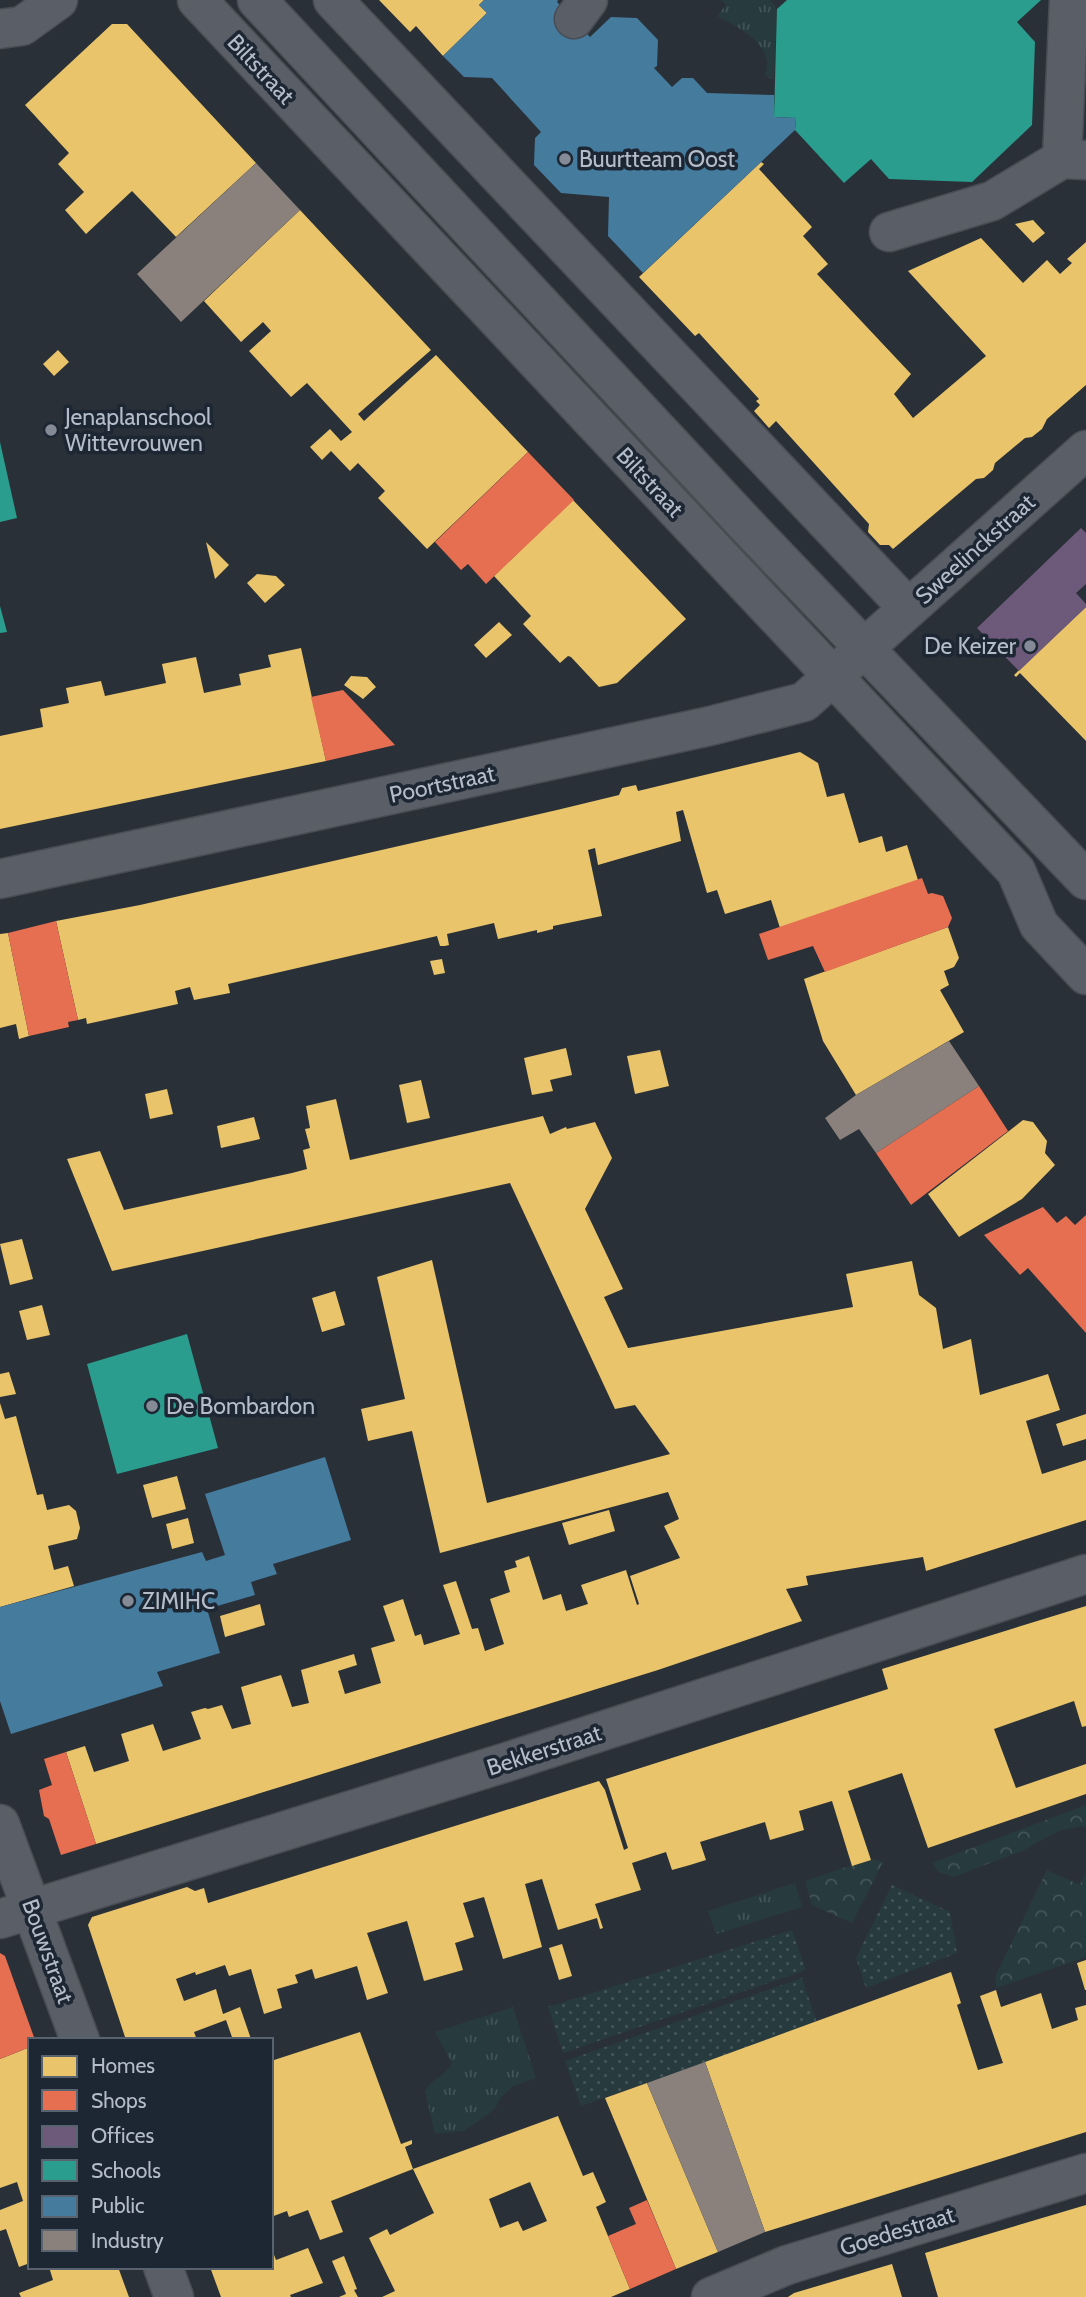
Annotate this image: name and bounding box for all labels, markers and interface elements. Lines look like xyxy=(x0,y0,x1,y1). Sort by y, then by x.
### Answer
street label: Biltstraat xyxy=(222,28,301,110)
place label: Buurtteam Oost xyxy=(579,145,735,173)
marker: Buurtteam Oost xyxy=(557,151,573,167)
place label: Jenaplanschool Wittevrouwen xyxy=(64,403,212,457)
marker: Jenaplanschool Wittevrouwen xyxy=(43,422,59,438)
street label: Biltstraat xyxy=(611,441,690,523)
street label: Sweelinckstraat xyxy=(909,488,1041,610)
place label: De Keizer xyxy=(924,632,1017,660)
marker: De Keizer xyxy=(1022,638,1038,654)
street label: Poortstraat xyxy=(387,759,498,809)
place label: De Bombardon xyxy=(166,1392,315,1420)
marker: De Bombardon xyxy=(144,1398,160,1414)
place label: ZIMIHC xyxy=(142,1587,215,1615)
marker: ZIMIHC xyxy=(120,1593,136,1609)
street label: Bekkerstraat xyxy=(483,1718,605,1782)
street label: Bouwstraat xyxy=(16,1895,80,2007)
legend xyxy=(28,2038,273,2269)
text: Homes xyxy=(91,2053,155,2078)
text: Shops xyxy=(91,2088,147,2113)
text: Offices xyxy=(91,2123,155,2148)
text: Schools xyxy=(91,2158,161,2183)
text: Public xyxy=(91,2193,145,2218)
street label: Goedestraat xyxy=(836,2200,958,2262)
text: Industry xyxy=(91,2228,164,2253)

